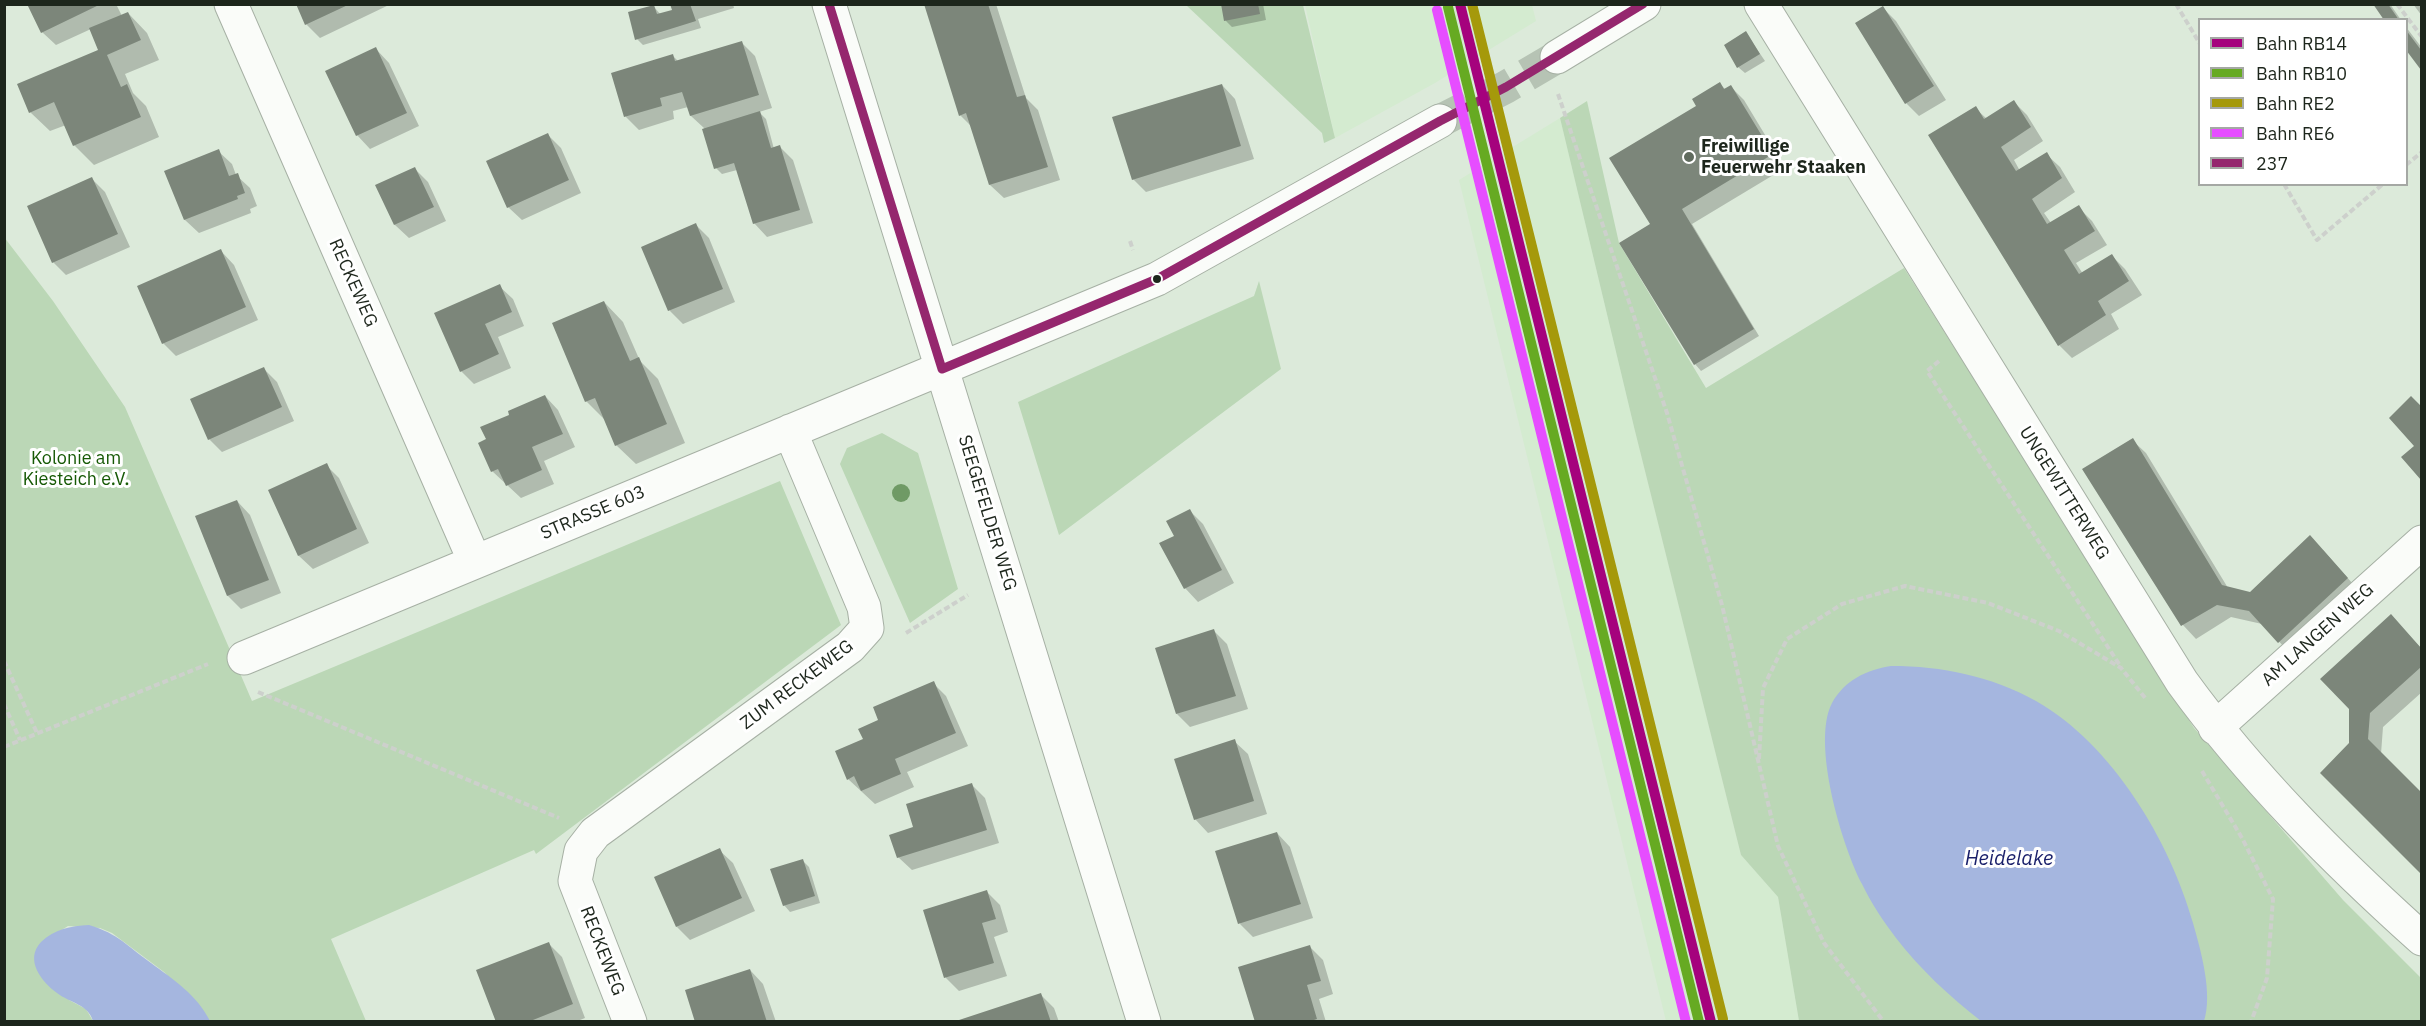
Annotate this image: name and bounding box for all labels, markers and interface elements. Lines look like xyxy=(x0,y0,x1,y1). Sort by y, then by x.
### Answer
legend xyxy=(2198,18,2408,186)
text: Bahn RB14 xyxy=(2256,32,2347,55)
text: Bahn RB10 xyxy=(2256,62,2347,85)
text: Bahn RE2 xyxy=(2256,92,2335,115)
text: Bahn RE6 xyxy=(2256,122,2335,145)
place label: Freiwillige Feuerwehr Staaken xyxy=(1701,136,1866,178)
marker: Freiwillige Feuerwehr Staaken xyxy=(1682,150,1696,164)
text: 237 xyxy=(2256,152,2288,175)
street label: RECKEWEG xyxy=(324,236,382,330)
unlabelled marker xyxy=(1151,273,1163,285)
street label: UNGEWITTERWEG xyxy=(2014,422,2114,564)
street label: SEEGEFELDER WEG xyxy=(953,433,1021,593)
park label: Kolonie am Kiesteich e.V. xyxy=(23,448,129,490)
street label: STRASSE 603 xyxy=(537,481,649,545)
street label: AM LANGEN WEG xyxy=(2258,579,2378,691)
street label: ZUM RECKEWEG xyxy=(736,636,858,734)
water label: Heidelake xyxy=(1965,847,2053,871)
street label: RECKEWEG xyxy=(575,903,629,999)

